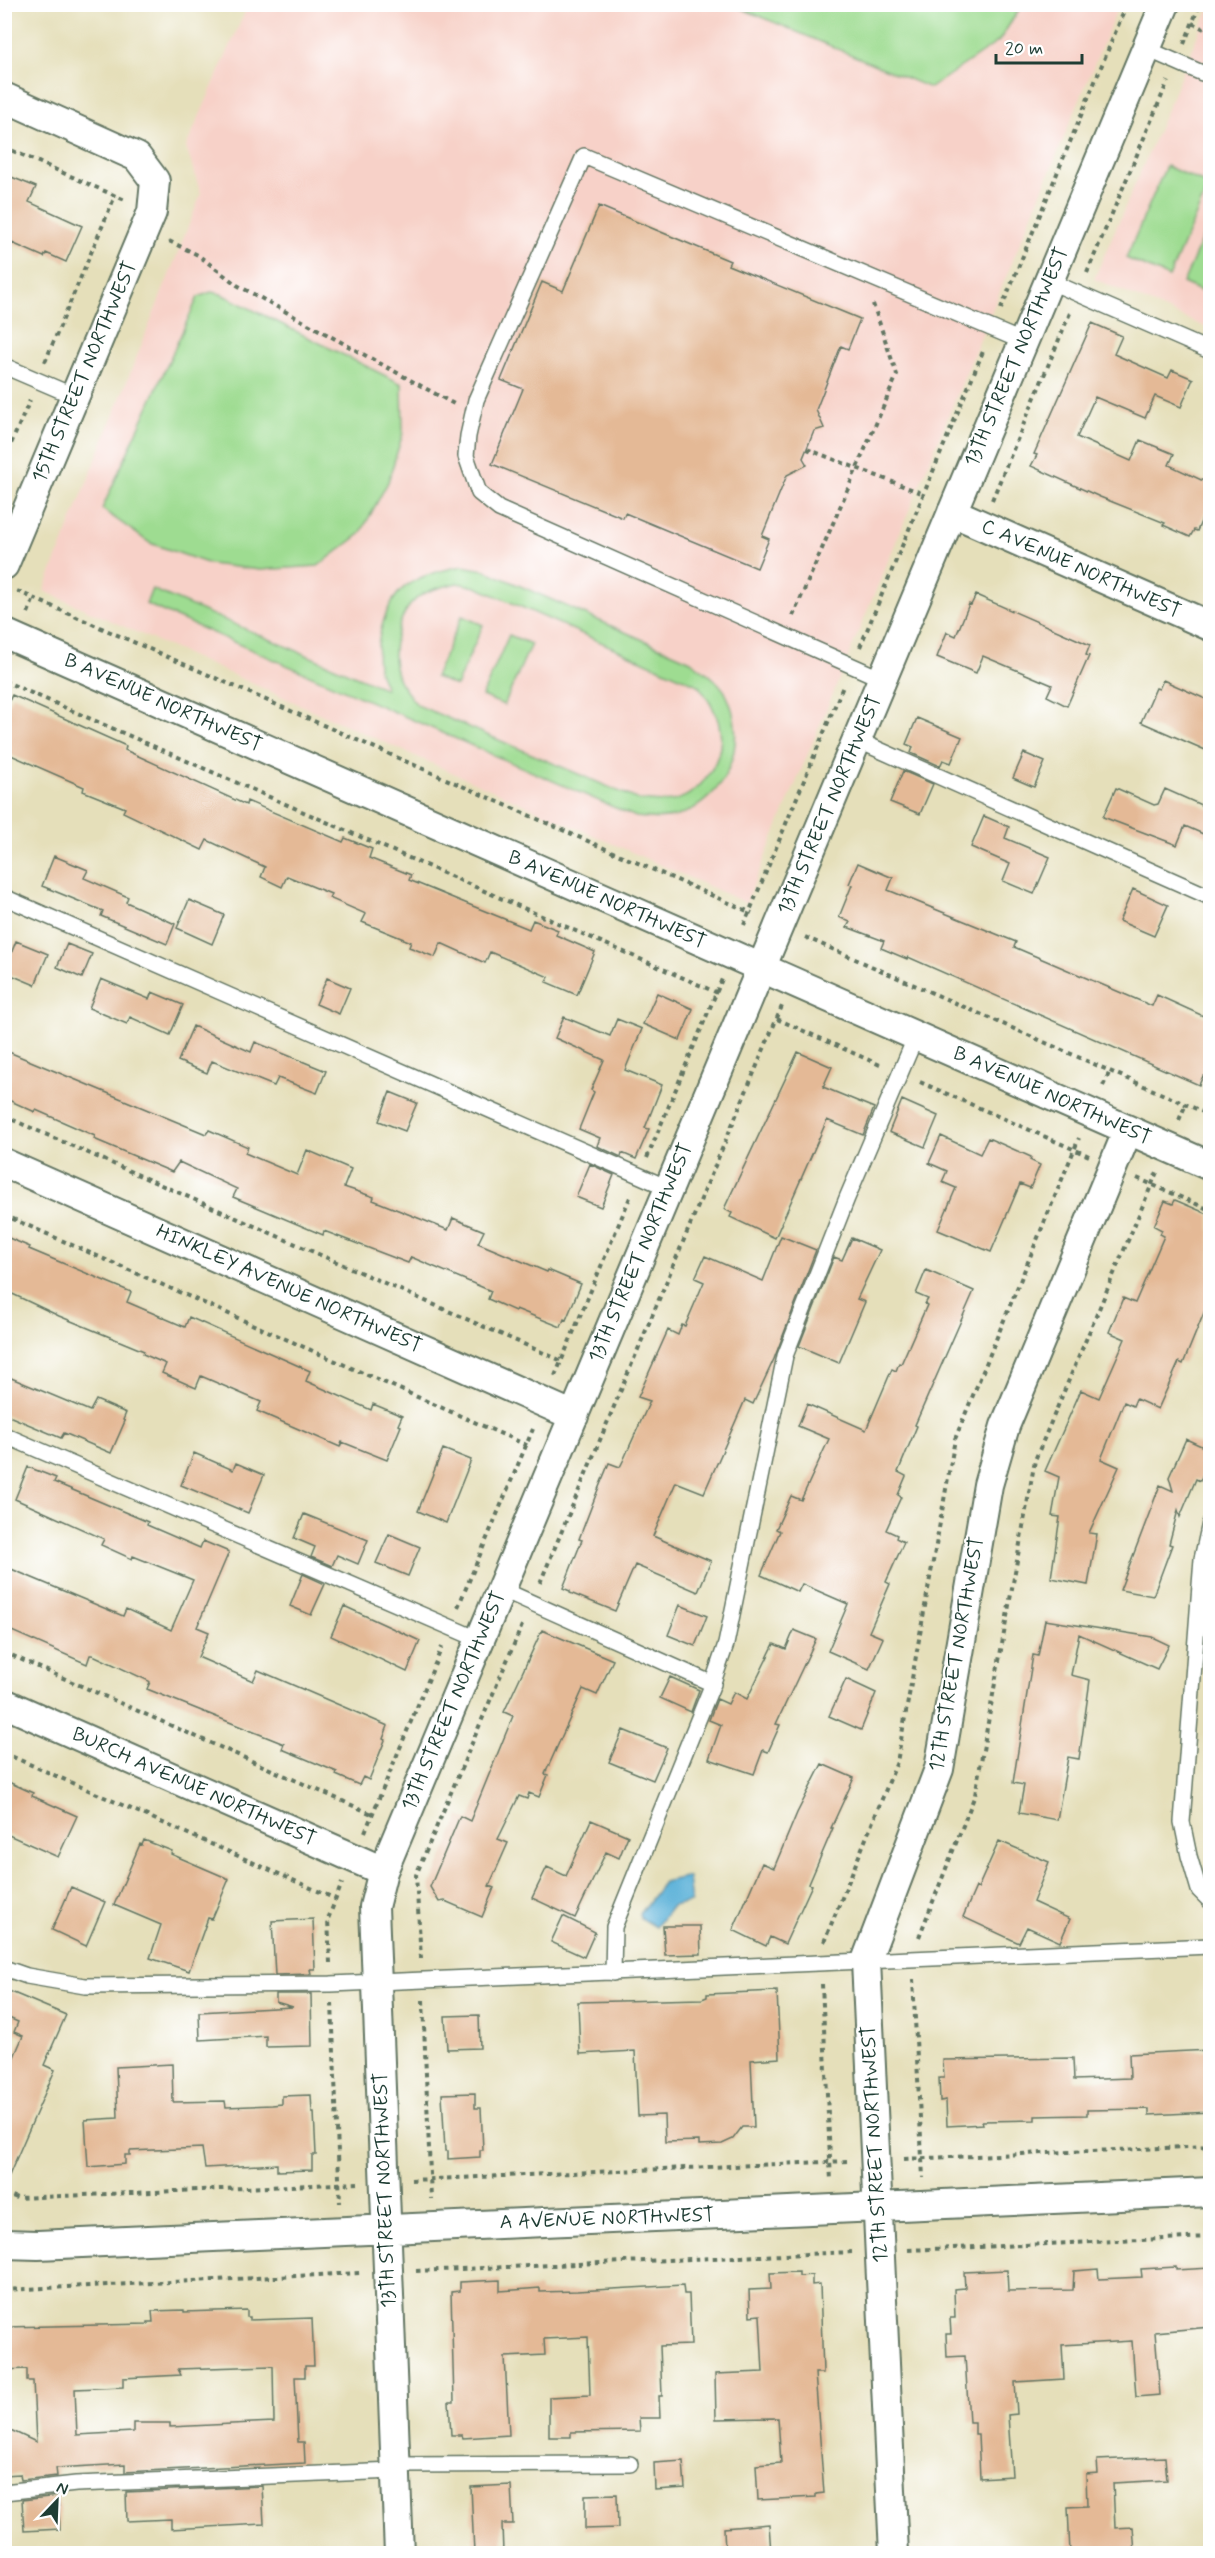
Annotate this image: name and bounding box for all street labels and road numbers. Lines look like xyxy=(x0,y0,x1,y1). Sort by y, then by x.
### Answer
street label: 13TH STREET NORTHWEST xyxy=(958,243,1076,471)
street label: 15TH STREET NORTHWEST xyxy=(26,257,144,487)
street label: C AVENUE NORTHWEST xyxy=(977,513,1185,625)
street label: B AVENUE NORTHWEST xyxy=(60,647,266,759)
street label: 13TH STREET NORTHWEST xyxy=(771,691,889,919)
street label: B AVENUE NORTHWEST xyxy=(504,844,710,956)
street label: B AVENUE NORTHWEST xyxy=(949,1040,1155,1152)
street label: 13TH STREET NORTHWEST xyxy=(582,1139,700,1367)
street label: HINKLEY AVENUE NORTHWEST xyxy=(152,1218,426,1360)
street label: 12TH STREET NORTHWEST xyxy=(923,1534,991,1774)
street label: 13TH STREET NORTHWEST xyxy=(395,1587,513,1815)
street label: BURCH AVENUE NORTHWEST xyxy=(68,1721,320,1853)
street label: 12TH STREET NORTHWEST xyxy=(855,2024,895,2264)
street label: 13TH STREET NORTHWEST xyxy=(367,2072,403,2308)
street label: A AVENUE NORTHWEST xyxy=(499,2202,715,2236)

